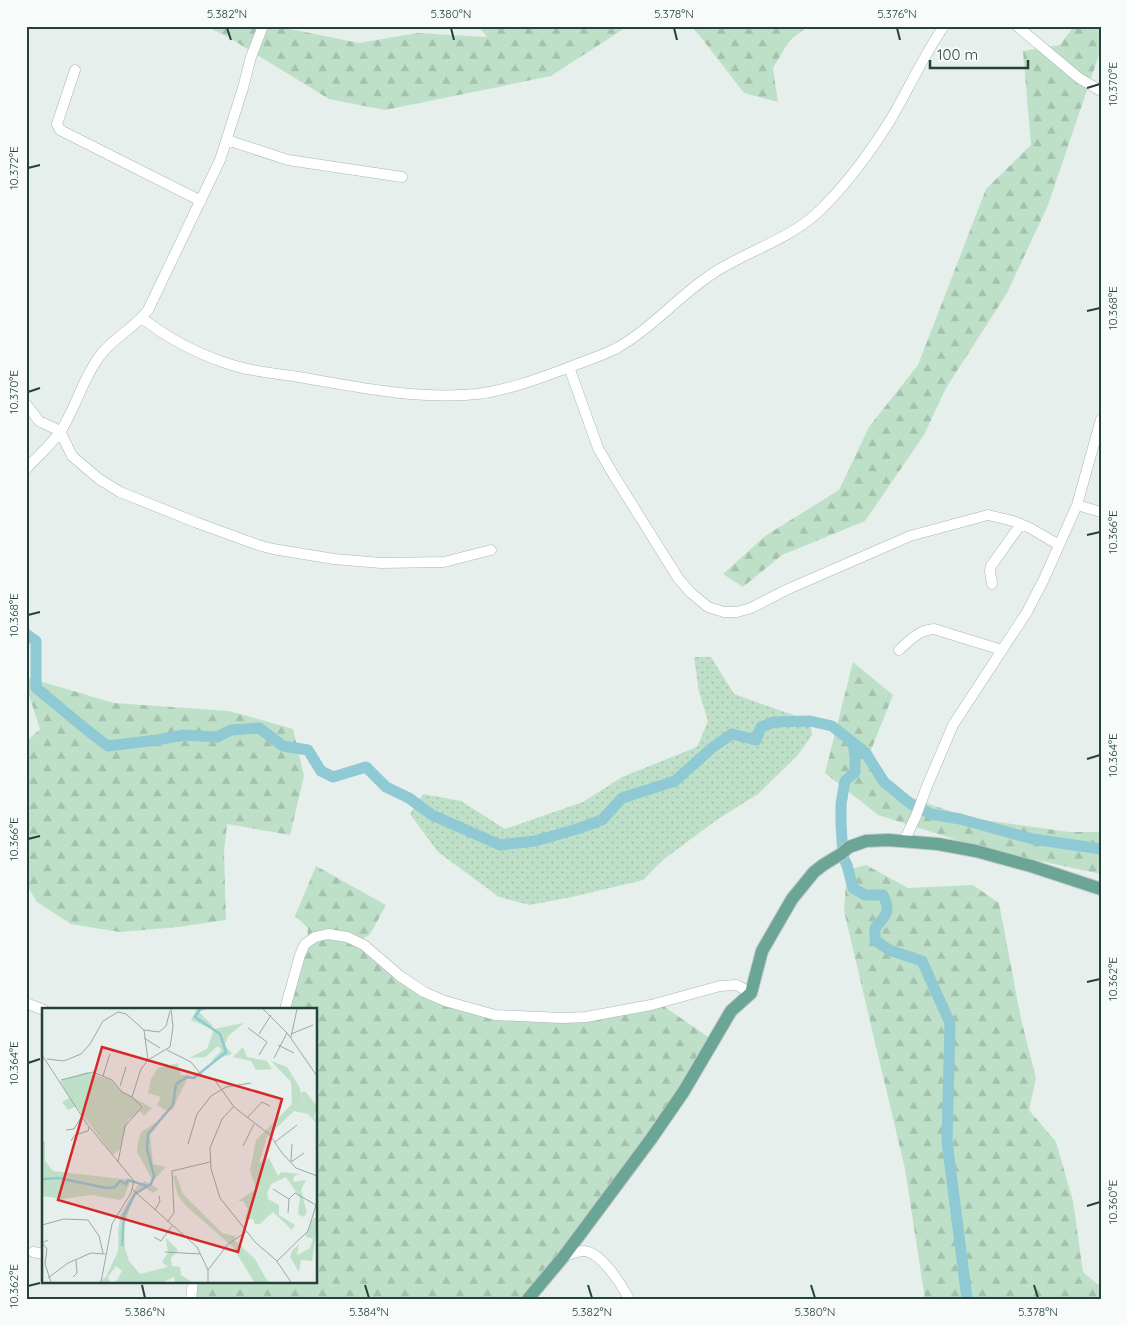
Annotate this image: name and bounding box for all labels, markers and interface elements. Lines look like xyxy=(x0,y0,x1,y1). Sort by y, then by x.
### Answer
text: 5.382°N xyxy=(207,6,247,21)
text: 5.380°N xyxy=(430,6,472,21)
text: 5.378°N xyxy=(654,6,694,21)
text: 5.376°N xyxy=(877,6,917,21)
scale bar xyxy=(930,38,1027,70)
text: 100 m xyxy=(937,45,978,64)
text: 10.370°E xyxy=(1105,62,1120,106)
text: 10.372°E xyxy=(6,146,21,190)
text: 10.368°E xyxy=(1105,286,1120,330)
text: 10.370°E xyxy=(6,370,21,414)
text: 10.366°E xyxy=(1105,510,1120,554)
text: 10.368°E xyxy=(6,593,21,637)
text: 10.364°E xyxy=(1105,733,1120,777)
text: 10.366°E xyxy=(6,817,21,861)
text: 10.362°E xyxy=(1105,957,1120,1001)
inset map xyxy=(42,1008,318,1282)
text: 10.364°E xyxy=(6,1041,21,1085)
text: 10.360°E xyxy=(1105,1180,1120,1224)
text: 10.362°E xyxy=(6,1264,21,1308)
text: 5.386°N xyxy=(125,1304,165,1319)
text: 5.384°N xyxy=(349,1304,389,1319)
text: 5.382°N xyxy=(572,1304,612,1319)
text: 5.380°N xyxy=(794,1304,836,1319)
text: 5.378°N xyxy=(1018,1304,1058,1319)

